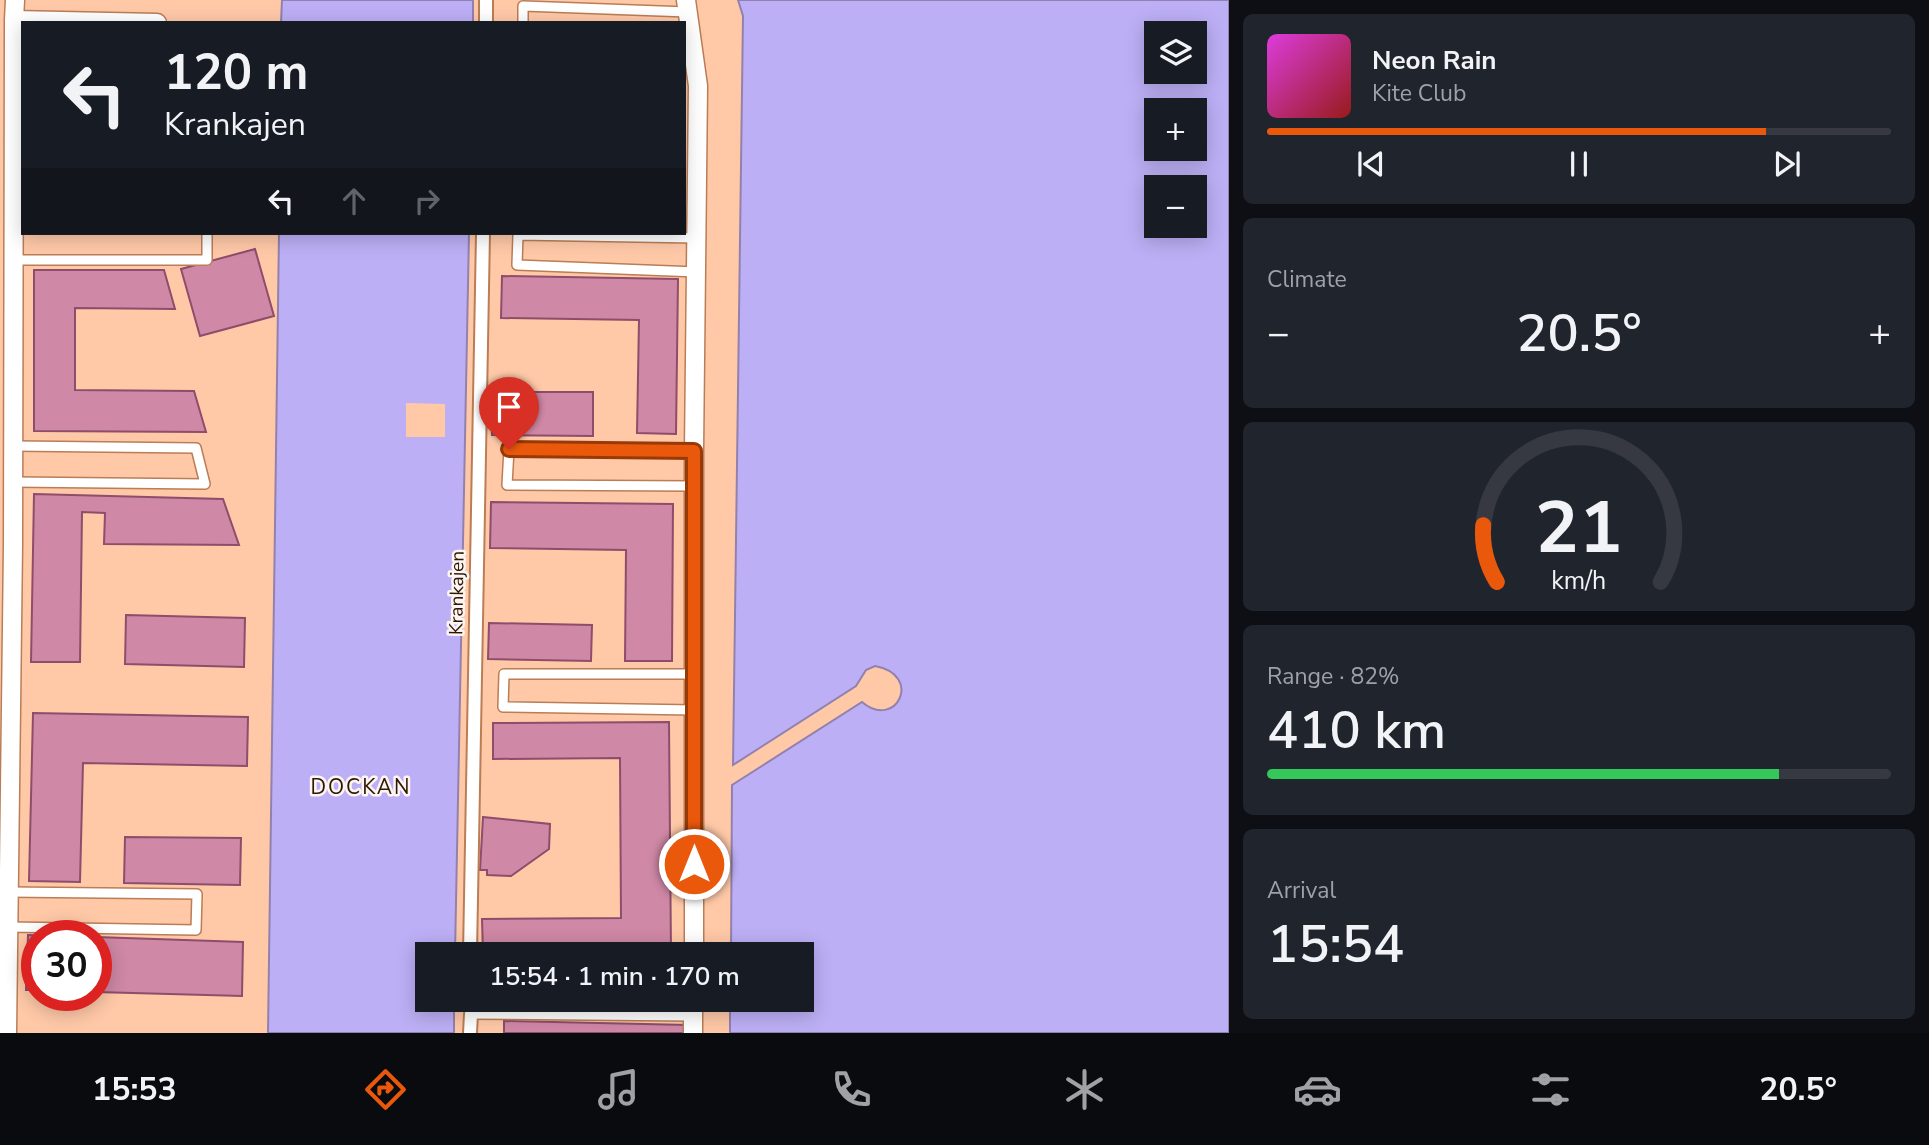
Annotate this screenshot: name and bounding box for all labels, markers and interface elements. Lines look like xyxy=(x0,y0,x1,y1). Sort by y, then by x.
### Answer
map controls xyxy=(1144,21,1207,238)
button: layers xyxy=(1144,21,1207,84)
text: 120 m xyxy=(164,39,308,106)
text: Neon Rain xyxy=(1372,43,1497,78)
icon: left xyxy=(49,49,140,140)
text: Kite Club xyxy=(1372,78,1466,109)
button: + xyxy=(1144,98,1207,161)
text: Krankajen xyxy=(164,103,306,146)
icon: previous xyxy=(1352,145,1390,183)
icon: pause xyxy=(1560,145,1598,183)
icon: next xyxy=(1768,145,1806,183)
button: − xyxy=(1144,175,1207,238)
icon: left xyxy=(262,182,300,220)
icon: ahead xyxy=(335,182,373,220)
icon: right xyxy=(408,182,446,220)
text: Climate xyxy=(1267,264,1347,295)
text: 20.5° xyxy=(1516,298,1642,369)
text: − xyxy=(1267,308,1290,359)
text: + xyxy=(1868,308,1891,359)
pin xyxy=(479,377,539,449)
icon: arrive xyxy=(490,388,528,426)
text: 21 xyxy=(1535,479,1623,579)
street label: Krankajen xyxy=(443,551,471,635)
text: km/h xyxy=(1551,564,1607,598)
text: Range · 82% xyxy=(1267,661,1399,692)
text: 410 km xyxy=(1267,695,1446,766)
district label: DOCKAN xyxy=(310,773,412,801)
position arrow xyxy=(657,827,731,901)
text: Arrival xyxy=(1267,875,1336,906)
text: 15:54 xyxy=(1267,909,1404,980)
speed limit sign: 30 xyxy=(21,920,112,1011)
text: 15:54 · 1 min · 170 m xyxy=(489,959,740,994)
icon: directions xyxy=(361,1065,410,1114)
icon: music xyxy=(594,1065,643,1114)
icon: phone xyxy=(827,1065,876,1114)
icon: climate xyxy=(1060,1065,1109,1114)
icon: car xyxy=(1293,1065,1342,1114)
icon: filters xyxy=(1526,1065,1575,1114)
text: 15:53 xyxy=(92,1068,177,1111)
text: 20.5° xyxy=(1759,1068,1837,1111)

